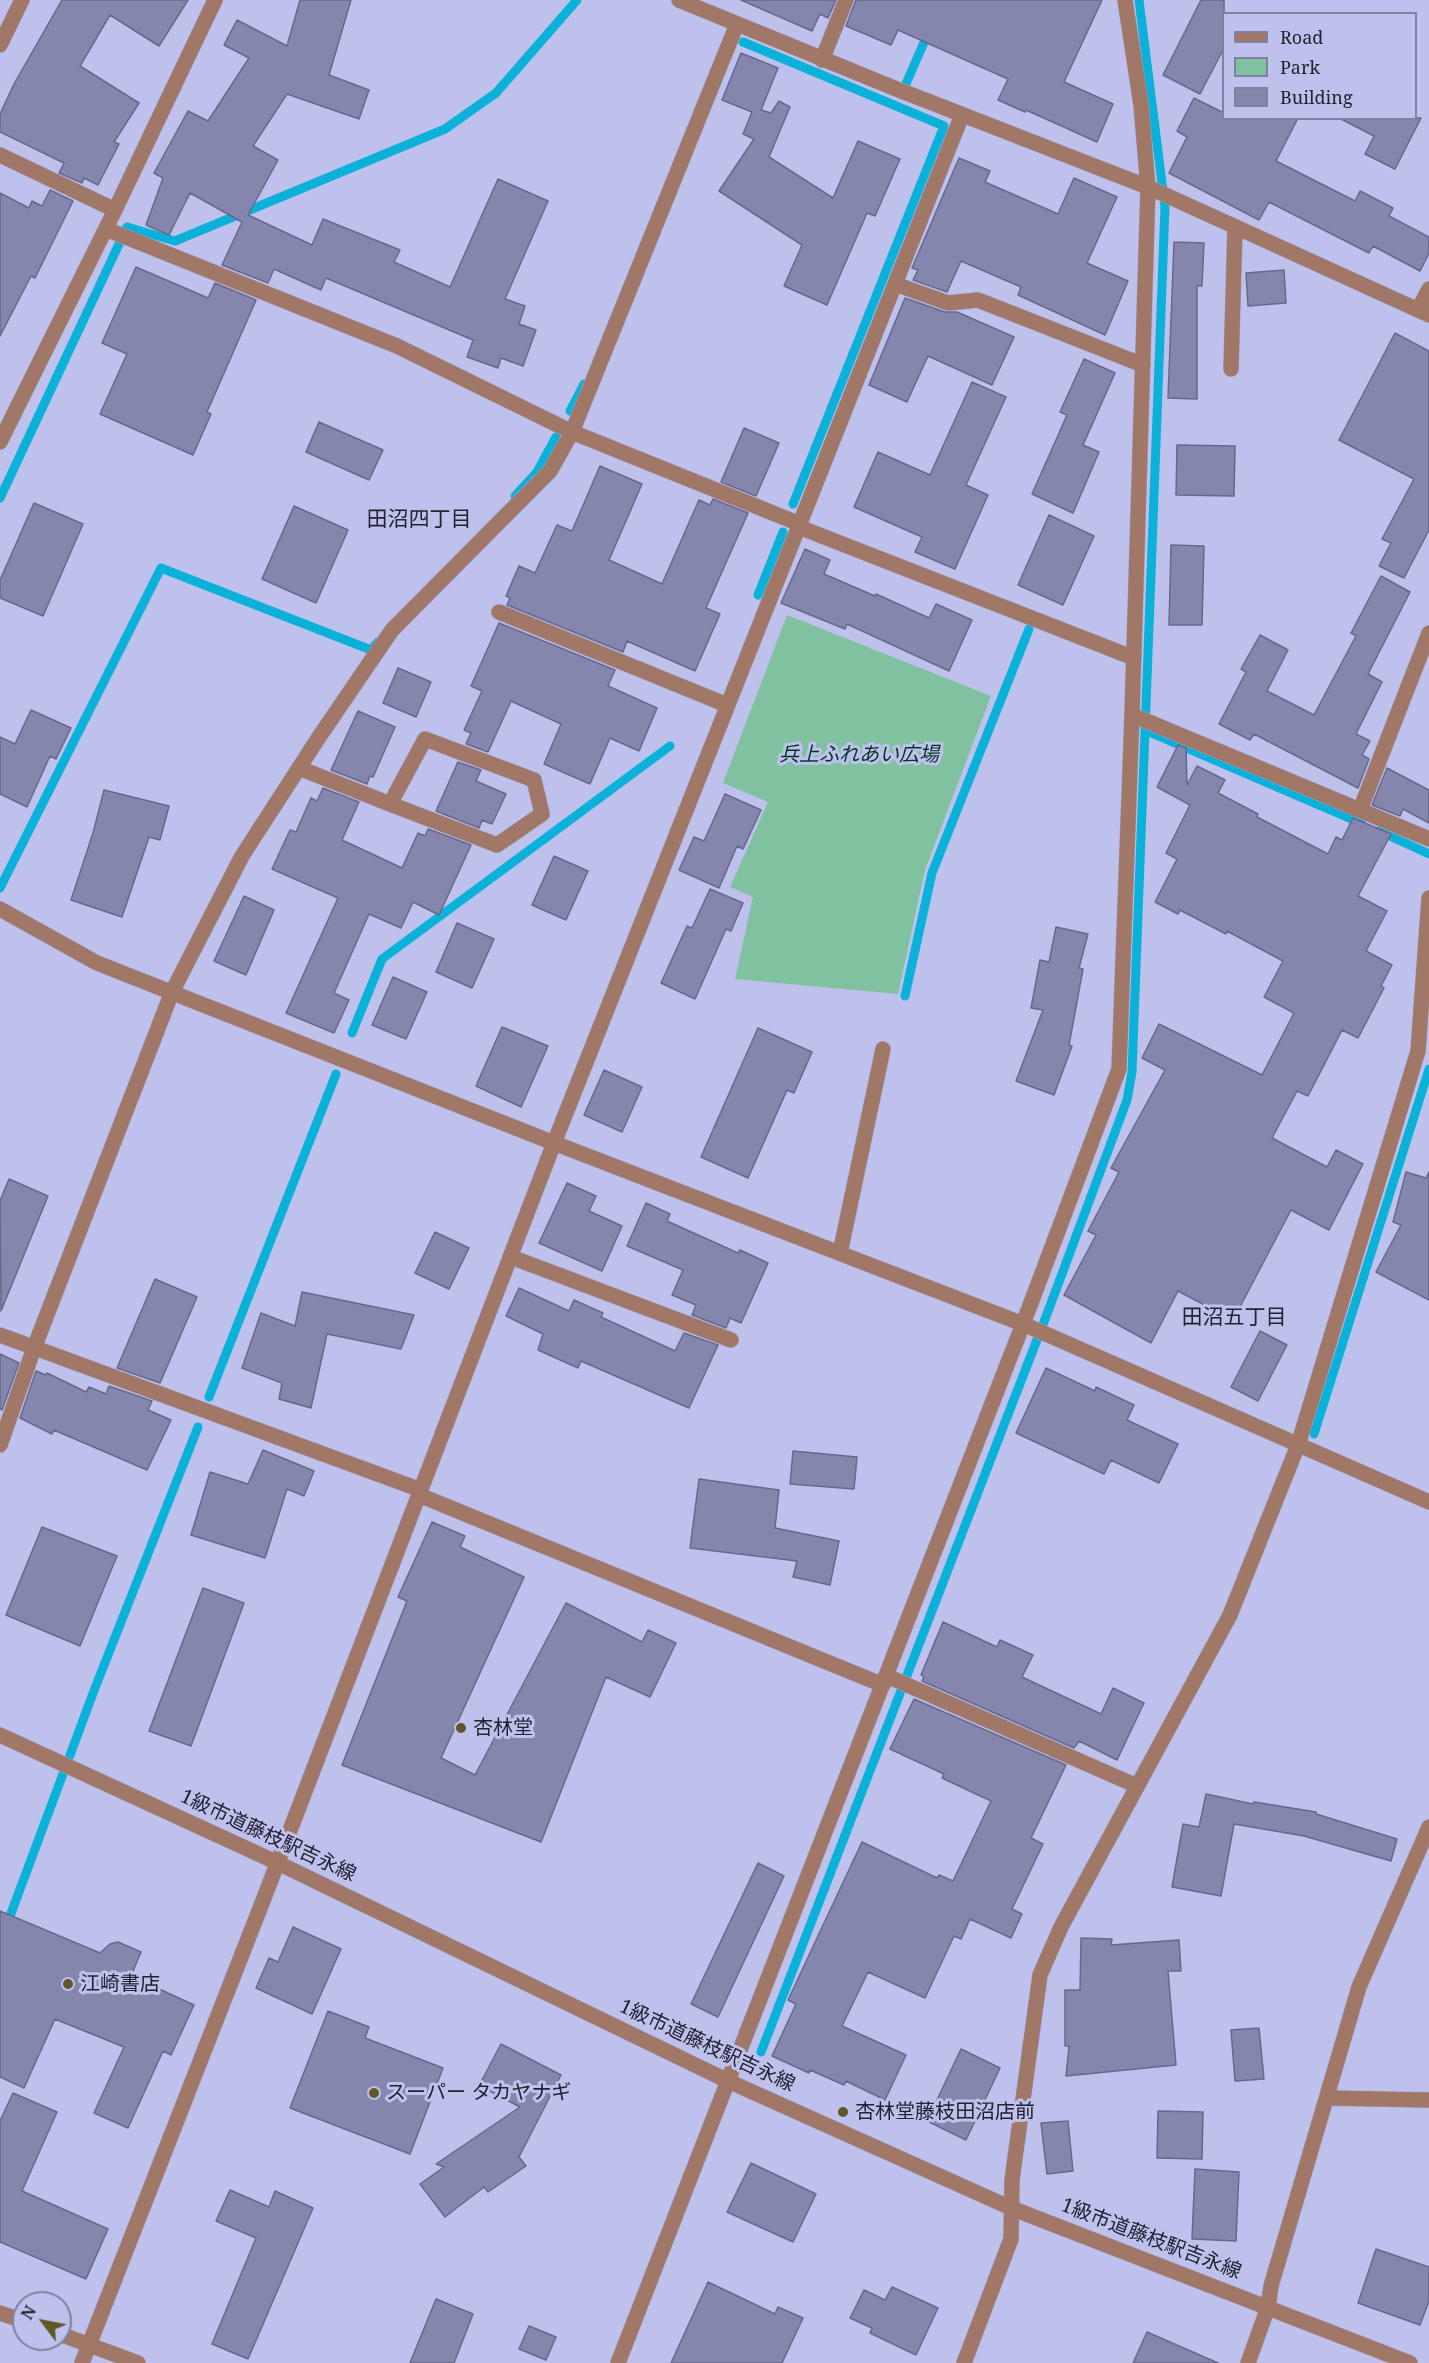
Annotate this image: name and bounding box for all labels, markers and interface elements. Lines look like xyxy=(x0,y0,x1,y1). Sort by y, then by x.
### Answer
legend xyxy=(1222,12,1417,120)
text: Road xyxy=(1280,25,1323,49)
text: Park xyxy=(1280,55,1320,79)
text: Building xyxy=(1280,85,1353,109)
district label: 田沼四丁目 xyxy=(367,507,471,533)
park label: 兵上ふれあい広場 xyxy=(779,743,939,767)
district label: 田沼五丁目 xyxy=(1182,1305,1286,1331)
place label: 杏林堂 xyxy=(473,1716,533,1740)
marker: 杏林堂 xyxy=(454,1721,468,1735)
street label: 1級市道藤枝駅吉永線 xyxy=(176,1785,360,1887)
place label: 江崎書店 xyxy=(80,1972,160,1996)
marker: 江崎書店 xyxy=(61,1977,75,1991)
street label: 1級市道藤枝駅吉永線 xyxy=(615,1995,799,2097)
place label: スーパー タカヤナギ xyxy=(386,2081,571,2105)
marker: スーパー タカヤナギ xyxy=(367,2086,381,2100)
place label: 杏林堂藤枝田沼店前 xyxy=(855,2100,1035,2124)
marker: 杏林堂藤枝田沼店前 xyxy=(836,2105,850,2119)
street label: 1級市道藤枝駅吉永線 xyxy=(1057,2194,1245,2284)
north arrow xyxy=(12,2291,72,2351)
text: N xyxy=(16,2301,41,2324)

